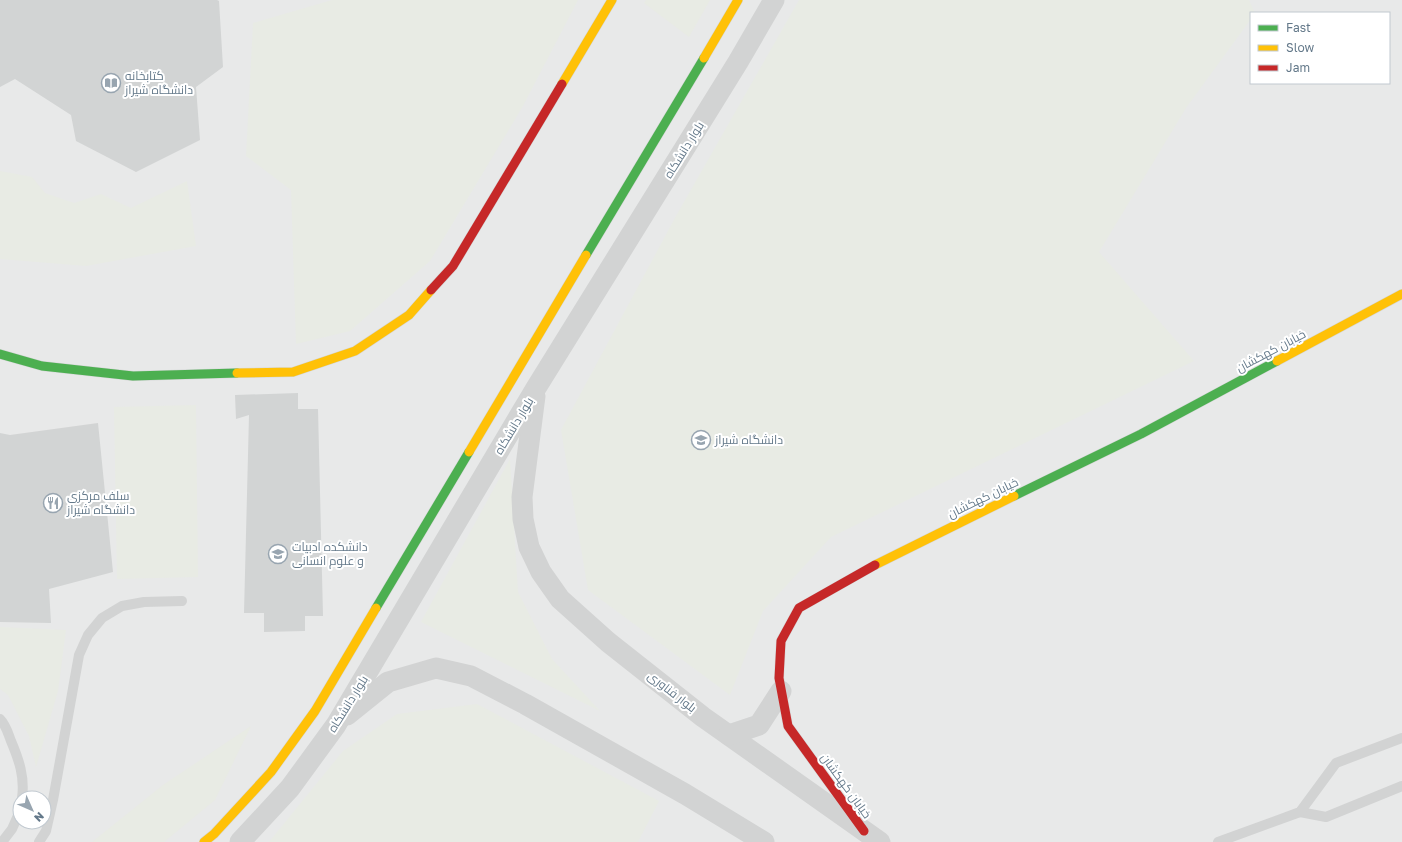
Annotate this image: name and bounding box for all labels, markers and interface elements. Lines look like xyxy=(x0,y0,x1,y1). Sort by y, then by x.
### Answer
legend xyxy=(1250,12,1390,84)
text: Fast xyxy=(1286,20,1311,35)
text: Slow xyxy=(1286,40,1314,55)
text: Jam xyxy=(1286,60,1310,75)
place label: کتابخانه دانشگاه شیراز xyxy=(124,68,193,97)
library icon: کتابخانه دانشگاه شیراز xyxy=(100,72,122,94)
street label: بلوار دانشکاه xyxy=(660,119,707,181)
street label: خیابان کهکشان xyxy=(1233,326,1308,375)
street label: بلوار دانشکاه xyxy=(491,394,537,457)
school or university icon: دانشگاه شیراز xyxy=(690,429,712,451)
place label: دانشگاه شیراز xyxy=(714,432,783,447)
street label: خیابان کهکشان xyxy=(945,474,1021,521)
place label: سلف مرکزى دانشگاه شیراز xyxy=(66,488,135,517)
restaurant icon: سلف مرکزى دانشگاه شیراز xyxy=(42,492,64,514)
place label: دانشکده ادبیات و علوم انسانی xyxy=(292,539,368,569)
school or university icon: دانشکده ادبیات و علوم انسانی xyxy=(267,543,289,565)
street label: بلوار فناوری xyxy=(645,668,700,715)
street label: بلوار دانشکاه xyxy=(324,673,371,735)
street label: خیابان کهکشان xyxy=(818,750,875,821)
north arrow xyxy=(12,790,52,830)
text: N xyxy=(32,810,47,825)

